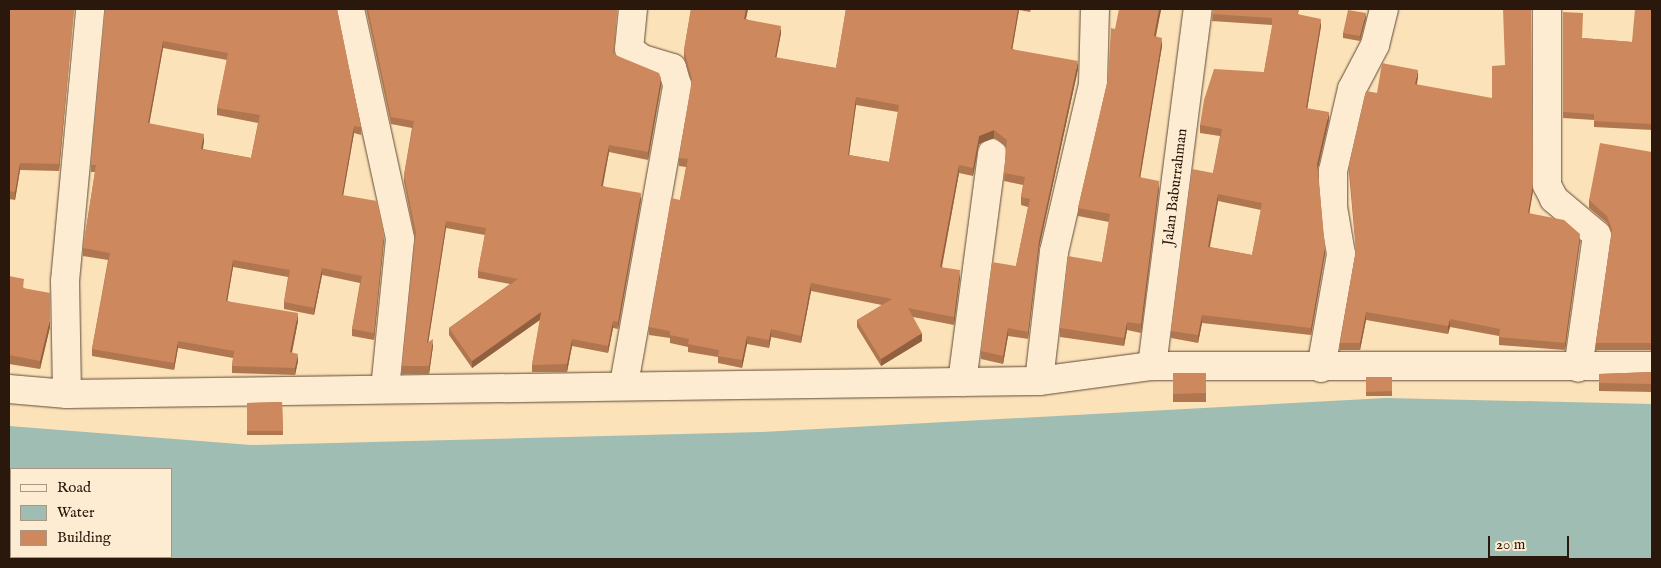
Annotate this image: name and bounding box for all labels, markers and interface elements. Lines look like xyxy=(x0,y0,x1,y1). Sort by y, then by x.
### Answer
street label: Jalan Baburrahman xyxy=(1159,127,1191,247)
legend xyxy=(10,468,172,558)
text: Road xyxy=(57,478,91,497)
text: Water xyxy=(57,503,94,522)
scale bar xyxy=(1491,526,1572,558)
text: Building xyxy=(57,528,111,547)
text: 20 m xyxy=(1496,535,1525,554)

